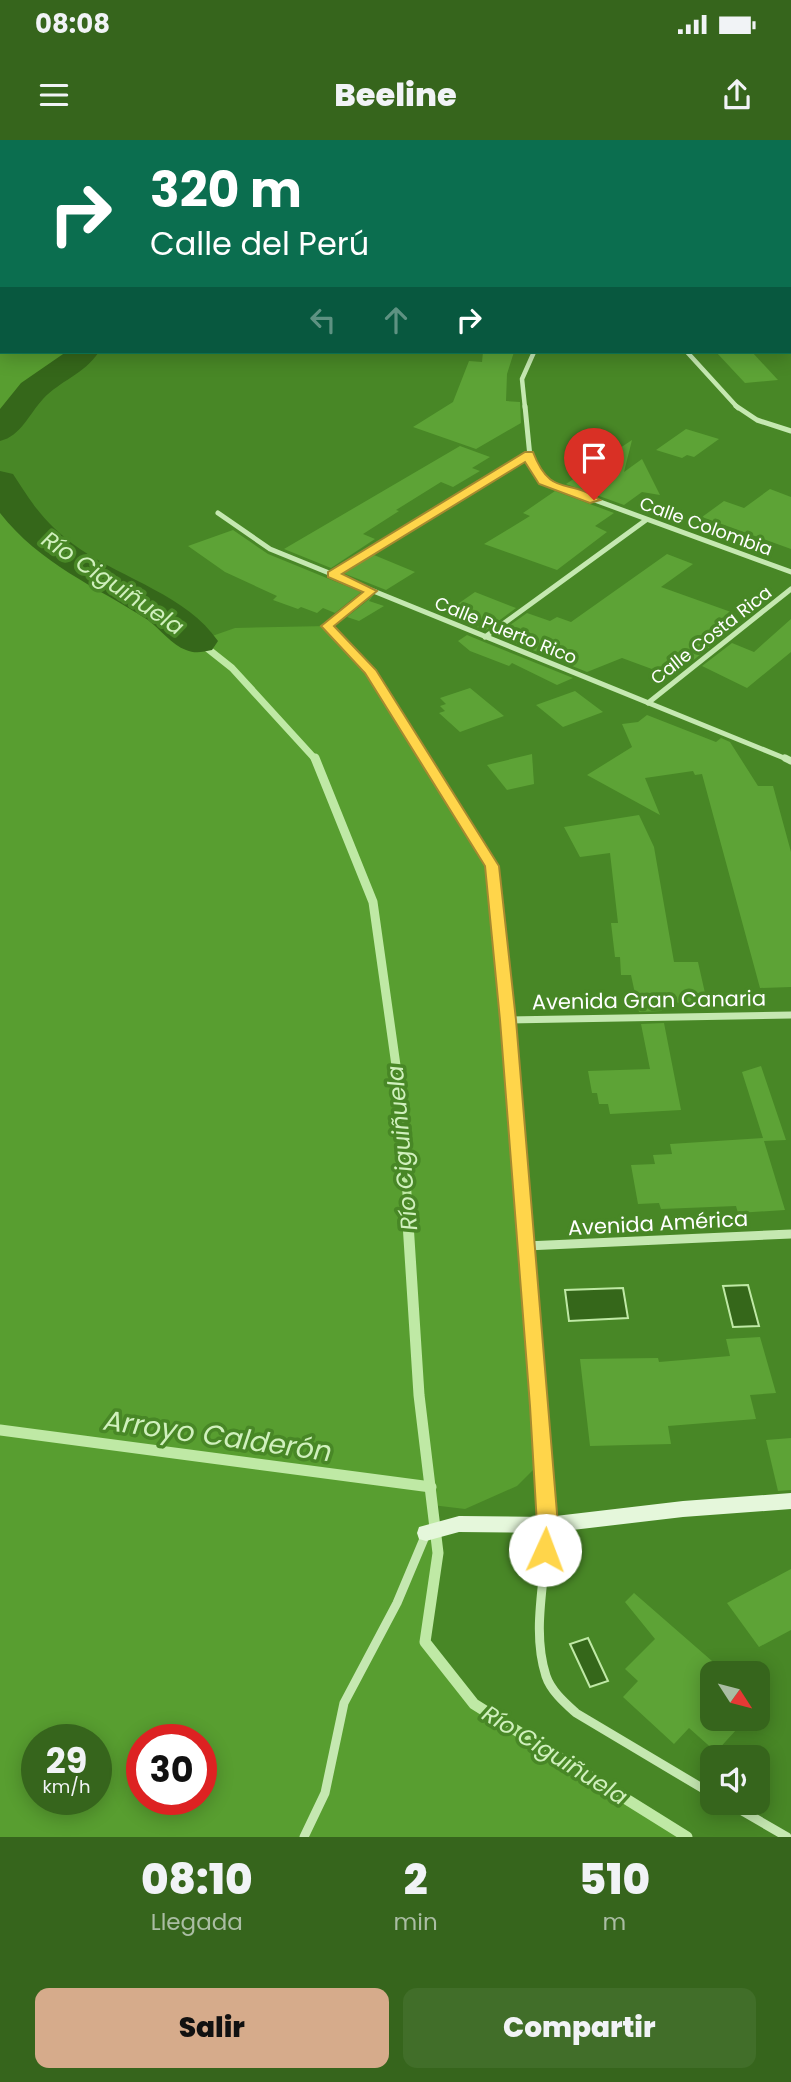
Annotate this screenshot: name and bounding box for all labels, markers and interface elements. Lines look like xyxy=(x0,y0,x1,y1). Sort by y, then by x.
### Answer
text: 08:08 xyxy=(35,6,110,42)
text: Beeline xyxy=(334,72,457,117)
icon: menu xyxy=(35,76,73,114)
icon: share xyxy=(718,76,756,114)
text: 320 m xyxy=(150,156,302,224)
icon: right xyxy=(35,168,126,259)
text: Calle del Perú xyxy=(150,221,369,266)
icon: left xyxy=(304,301,342,339)
icon: ahead xyxy=(377,301,415,339)
icon: right xyxy=(450,301,488,339)
pin xyxy=(564,428,624,500)
icon: arrive xyxy=(575,439,613,477)
street label: Calle Colombia xyxy=(636,490,776,562)
water label: Río Ciguiñuela xyxy=(35,523,191,643)
street label: Calle Costa Rica xyxy=(645,580,777,690)
street label: Calle Puerto Rico xyxy=(431,590,581,670)
street label: Avenida Gran Canaria xyxy=(532,983,766,1017)
water label: Río Ciguiñuela xyxy=(379,1064,425,1232)
street label: Avenida América xyxy=(567,1204,749,1242)
water label: Arroyo Calderón xyxy=(101,1401,334,1471)
position arrow xyxy=(508,1513,582,1587)
north arrow xyxy=(700,1661,770,1731)
map controls xyxy=(700,1661,770,1815)
water label: Río Ciguiñuela xyxy=(476,1698,634,1812)
speed limit sign: 30 xyxy=(126,1724,217,1815)
text: 29 xyxy=(46,1736,87,1785)
button: sound xyxy=(700,1745,770,1815)
text: km/h xyxy=(43,1774,90,1799)
text: 08:10 xyxy=(141,1850,253,1909)
text: 2 xyxy=(404,1850,428,1909)
text: 510 xyxy=(579,1850,650,1909)
text: Llegada xyxy=(151,1906,243,1938)
text: min xyxy=(394,1906,438,1938)
text: m xyxy=(602,1906,626,1938)
button: Salir xyxy=(35,1988,389,2068)
button: Compartir xyxy=(403,1988,756,2068)

